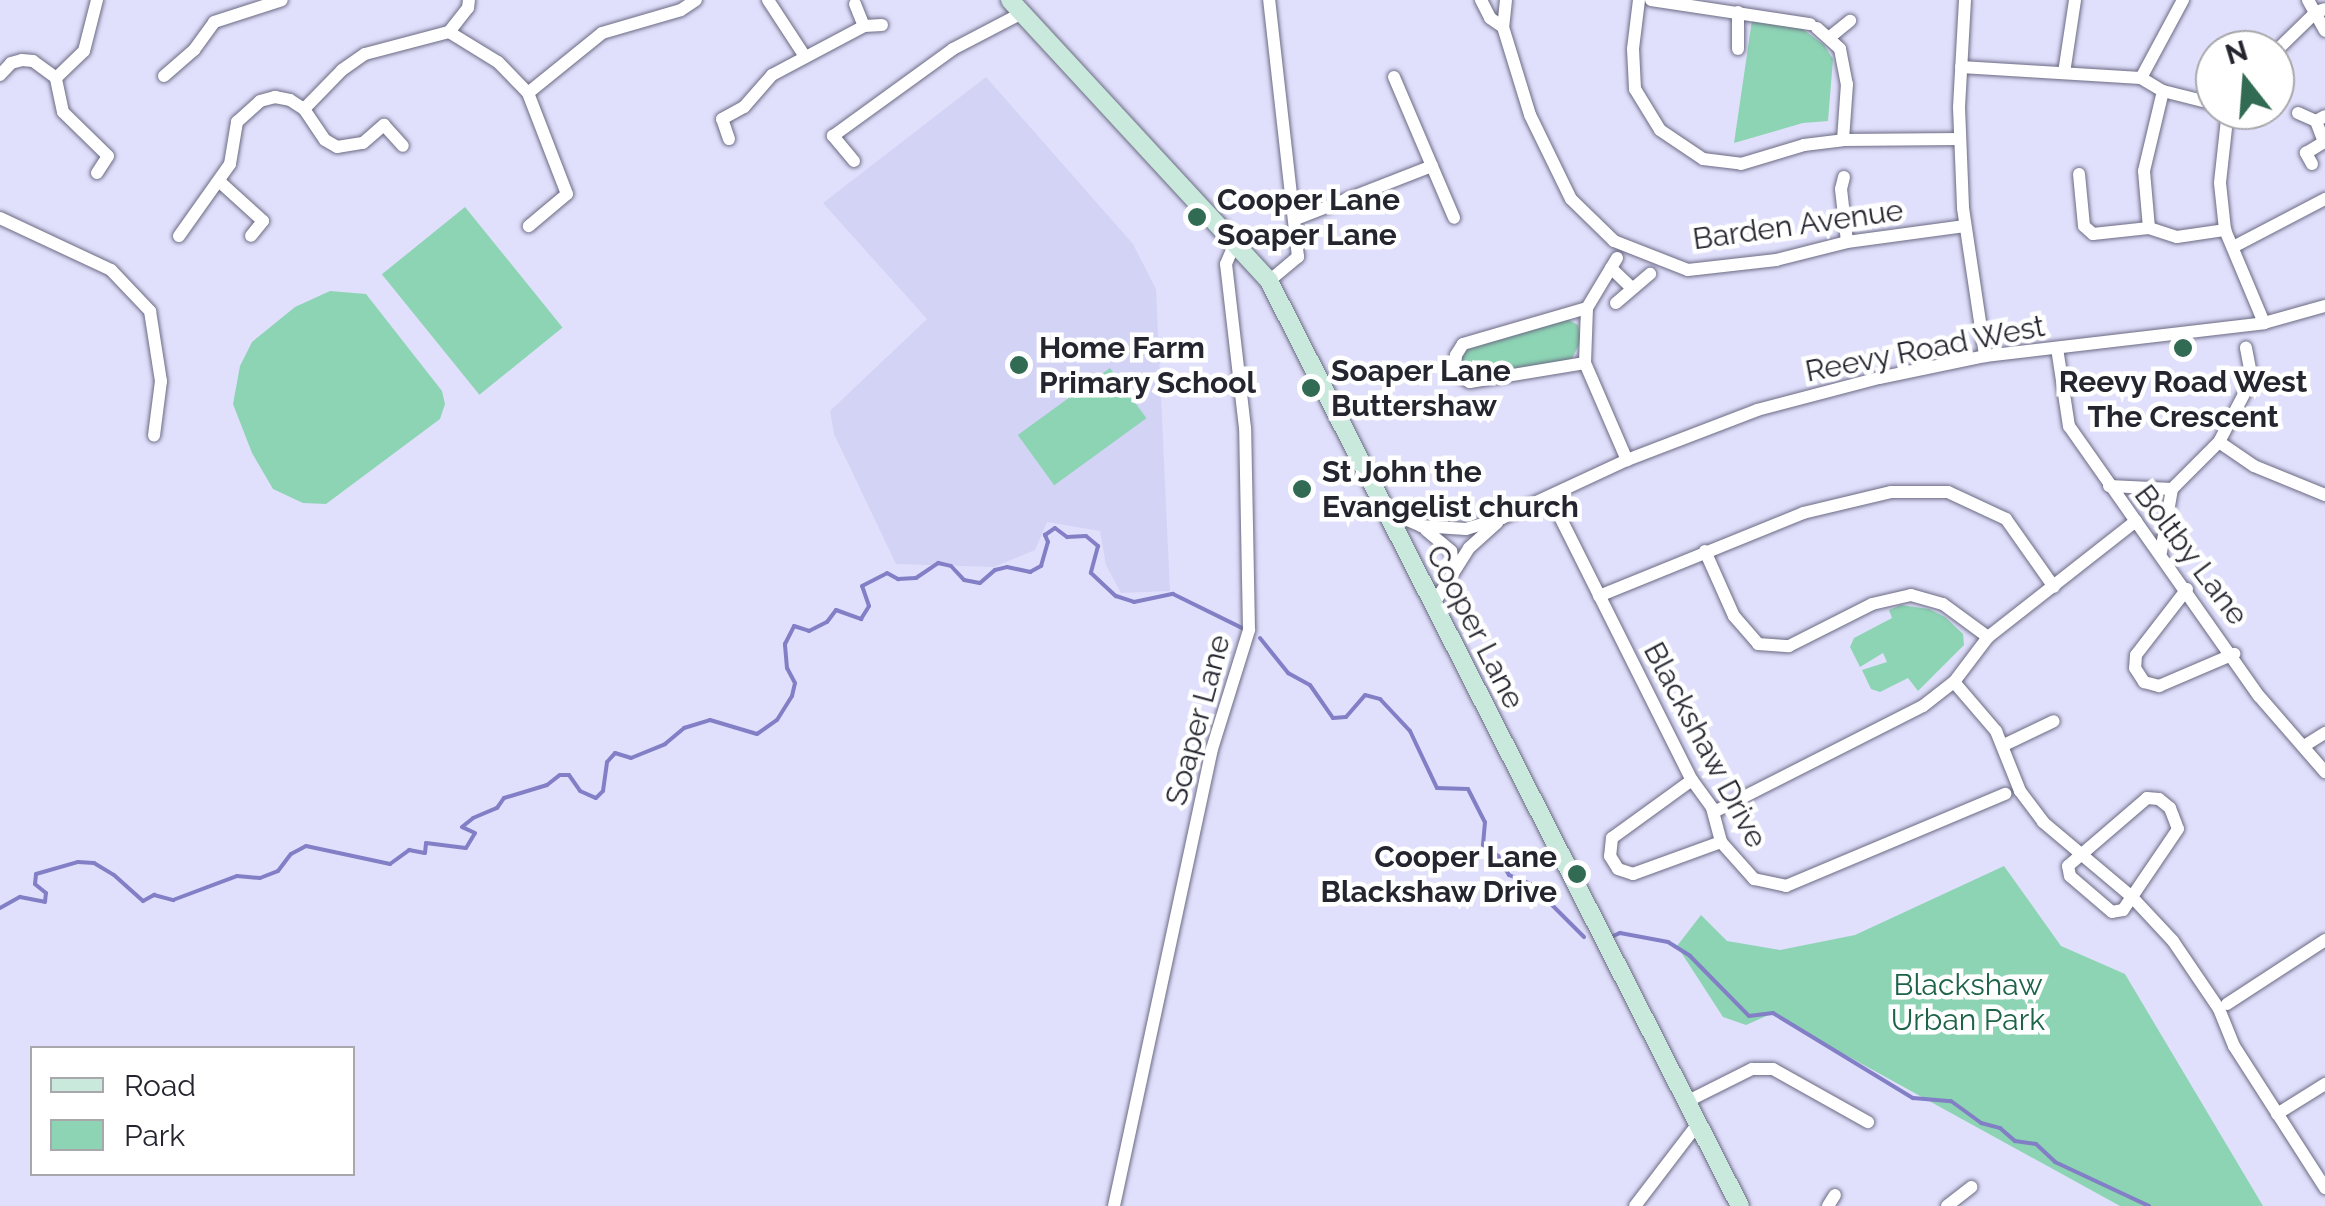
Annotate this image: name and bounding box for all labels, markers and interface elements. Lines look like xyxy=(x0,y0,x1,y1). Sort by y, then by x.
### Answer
north arrow xyxy=(2195,30,2295,130)
text: N xyxy=(2222,34,2252,72)
place label: Cooper Lane Soaper Lane xyxy=(1217,182,1401,252)
street label: Barden Avenue xyxy=(1690,192,1906,258)
marker: Cooper Lane Soaper Lane xyxy=(1186,206,1208,228)
street label: Reevy Road West xyxy=(1801,308,2049,390)
place label: Home Farm Primary School xyxy=(1039,330,1257,400)
marker: Reevy Road West The Crescent xyxy=(2172,337,2194,359)
place label: Soaper Lane Buttershaw xyxy=(1331,353,1511,424)
marker: Home Farm Primary School xyxy=(1008,354,1030,376)
place label: Reevy Road West The Crescent xyxy=(2058,364,2308,434)
marker: Soaper Lane Buttershaw xyxy=(1300,377,1322,399)
place label: St John the Evangelist church xyxy=(1322,454,1579,524)
marker: St John the Evangelist church xyxy=(1291,478,1313,500)
street label: Boltby Lane xyxy=(2126,478,2256,632)
street label: Cooper Lane xyxy=(1418,539,1532,715)
street label: Soaper Lane xyxy=(1158,631,1238,809)
street label: Blackshaw Drive xyxy=(1636,636,1774,854)
place label: Cooper Lane Blackshaw Drive xyxy=(1320,839,1557,910)
marker: Cooper Lane Blackshaw Drive xyxy=(1566,863,1588,885)
park label: Blackshaw Urban Park xyxy=(1891,967,2045,1038)
legend xyxy=(30,1046,355,1176)
text: Road xyxy=(124,1068,196,1103)
text: Park xyxy=(124,1118,185,1153)

